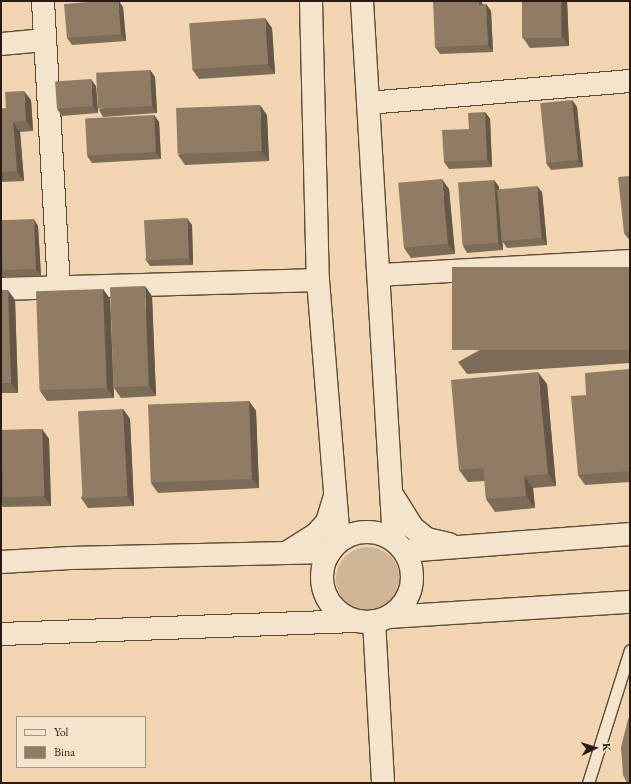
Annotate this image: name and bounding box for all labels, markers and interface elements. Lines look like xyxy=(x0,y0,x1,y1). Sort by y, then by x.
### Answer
legend xyxy=(16,716,146,768)
text: Yol xyxy=(54,724,68,740)
north arrow xyxy=(575,728,615,768)
text: K xyxy=(600,742,614,752)
text: Bina xyxy=(54,744,75,760)

